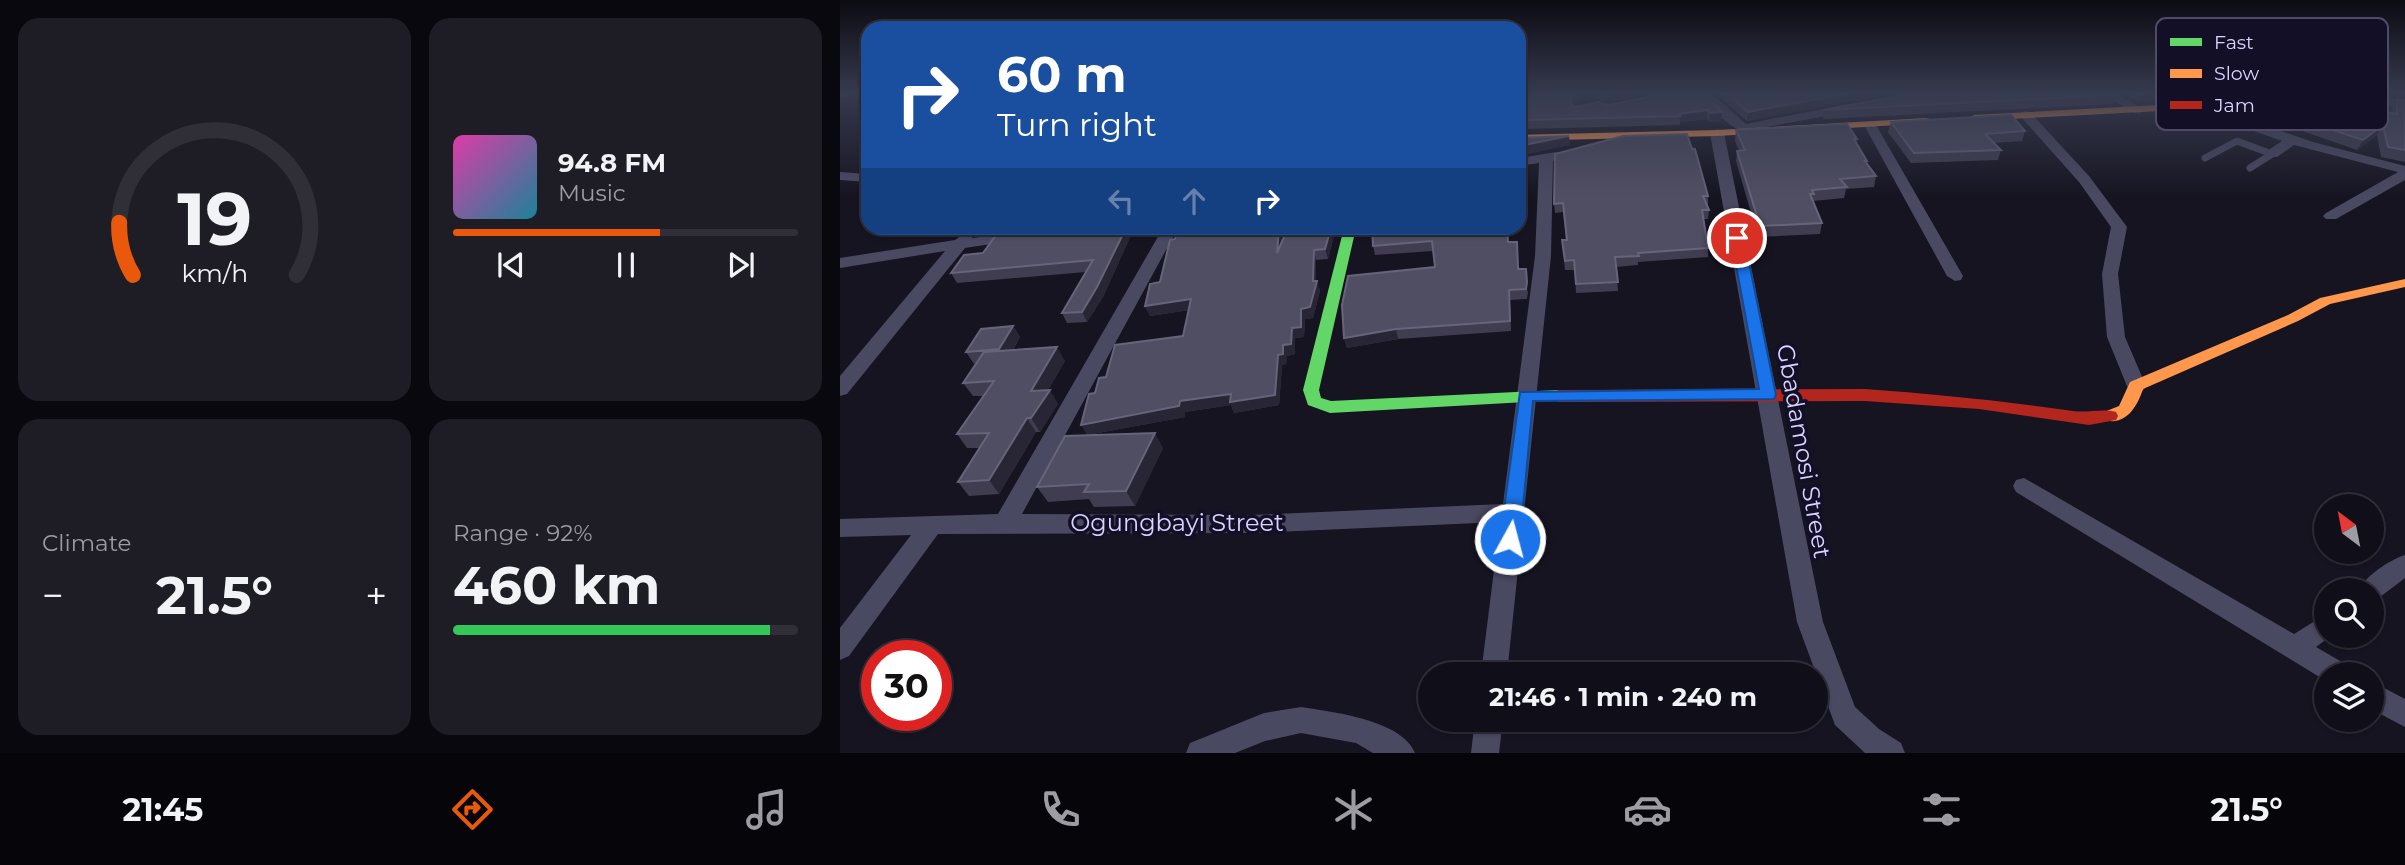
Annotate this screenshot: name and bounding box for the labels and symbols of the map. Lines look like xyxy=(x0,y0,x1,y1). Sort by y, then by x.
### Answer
legend xyxy=(2156,18,2388,130)
text: Fast xyxy=(2214,31,2254,54)
text: Slow xyxy=(2214,62,2259,85)
text: Jam xyxy=(2213,94,2255,117)
pin xyxy=(1707,208,1767,268)
street label: Gbadamosi Street xyxy=(1771,342,1837,561)
north arrow xyxy=(2314,494,2384,564)
position arrow xyxy=(1473,502,1547,576)
street label: Ogungbayi Street xyxy=(1070,508,1284,537)
speed limit sign: 30 xyxy=(861,640,952,731)

